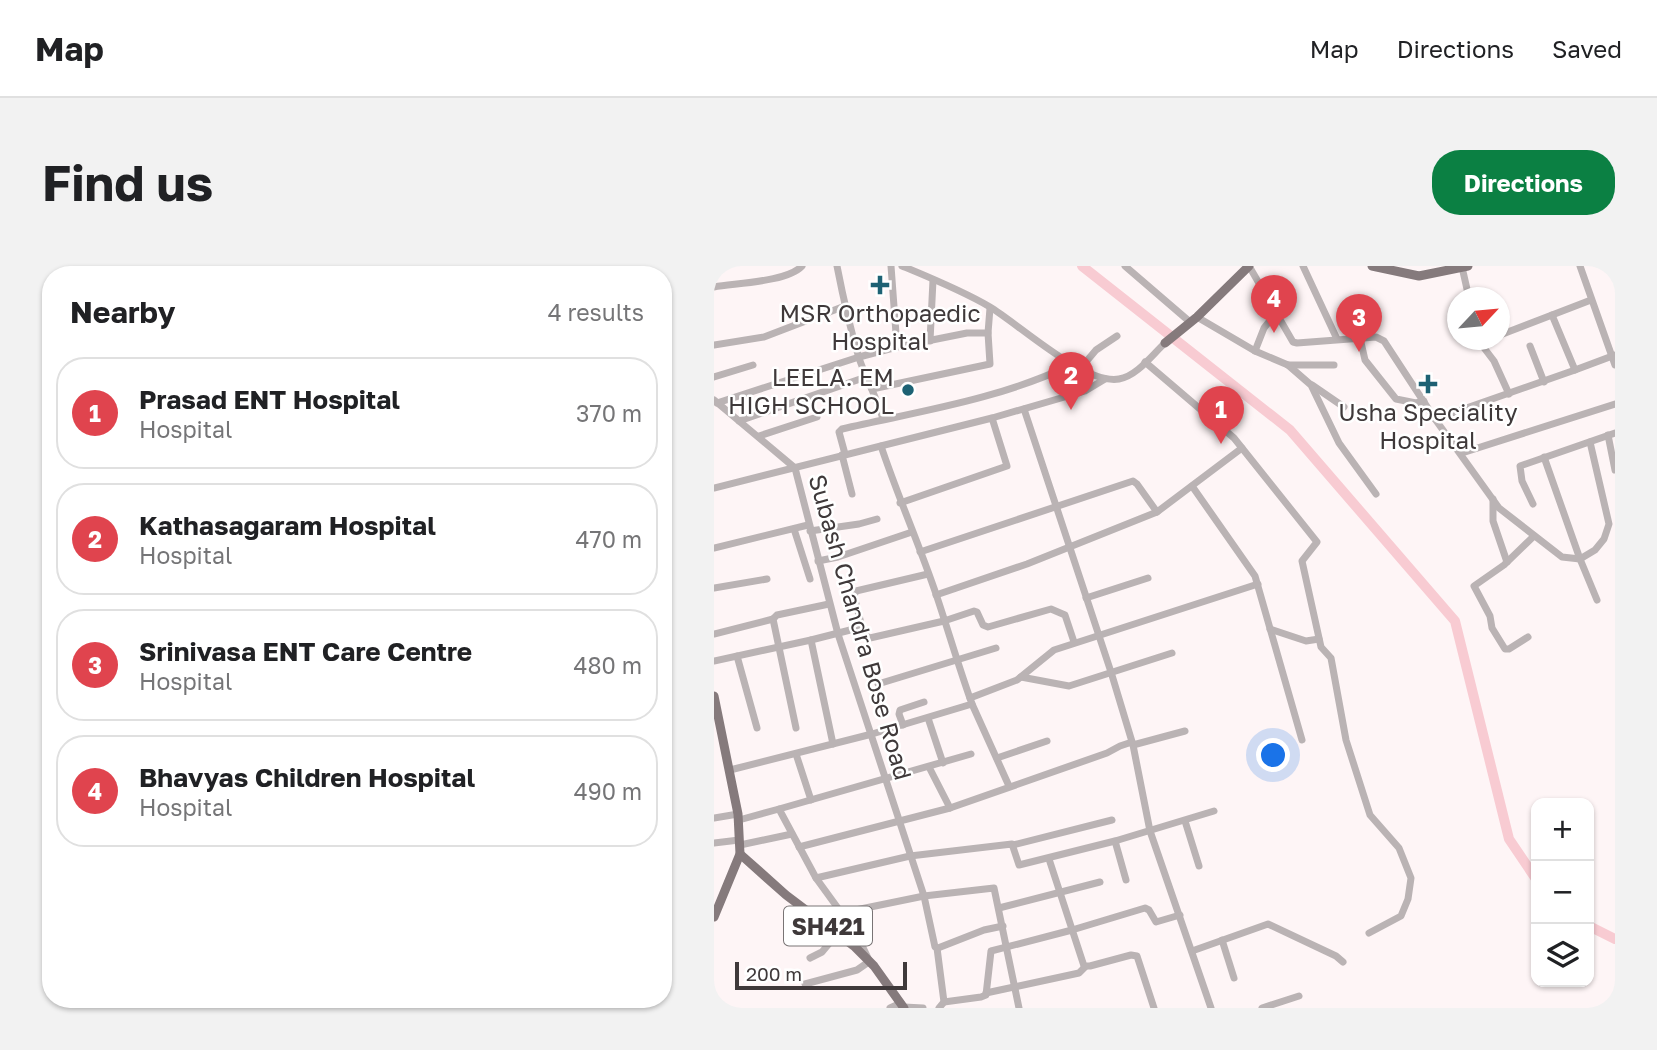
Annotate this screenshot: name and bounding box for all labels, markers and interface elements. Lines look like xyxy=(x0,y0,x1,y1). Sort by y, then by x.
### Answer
text: Map xyxy=(35,29,104,68)
text: Map xyxy=(1310,34,1359,63)
text: Directions xyxy=(1397,34,1514,63)
text: Saved xyxy=(1552,34,1622,63)
button: Directions xyxy=(1432,150,1615,215)
text: Find us xyxy=(42,153,213,212)
marker: MSR Orthopaedic Hospital xyxy=(870,275,890,295)
pin: 4 xyxy=(1251,275,1297,333)
north arrow xyxy=(1447,287,1510,350)
text: Nearby xyxy=(70,294,175,330)
pin: 3 xyxy=(1336,294,1382,352)
text: 4 results xyxy=(548,298,644,326)
place label: MSR Orthopaedic Hospital xyxy=(779,298,981,355)
pin: 2 xyxy=(1048,352,1094,410)
place label: LEELA. EM HIGH SCHOOL xyxy=(728,362,894,419)
marker: Usha Speciality Hospital xyxy=(1418,374,1438,394)
marker: LEELA. EM HIGH SCHOOL xyxy=(900,382,916,398)
text: Prasad ENT Hospital xyxy=(139,384,400,415)
pin: 1 xyxy=(1198,386,1244,444)
place label: Usha Speciality Hospital xyxy=(1338,397,1518,454)
text: 1 xyxy=(89,399,101,427)
text: 370 m xyxy=(576,399,642,427)
text: Hospital xyxy=(139,415,232,443)
street label: Subash Chandra Bose Road xyxy=(803,471,919,783)
text: Kathasagaram Hospital xyxy=(139,510,436,541)
text: 2 xyxy=(88,525,102,553)
text: 470 m xyxy=(575,525,642,553)
text: Hospital xyxy=(139,541,232,569)
text: Srinivasa ENT Care Centre xyxy=(139,636,472,667)
text: 3 xyxy=(88,651,102,679)
text: 480 m xyxy=(574,651,642,679)
text: Hospital xyxy=(139,667,232,695)
your location xyxy=(1256,738,1290,772)
text: Bhavyas Children Hospital xyxy=(139,762,475,793)
text: 4 xyxy=(88,777,102,805)
text: 490 m xyxy=(574,777,642,805)
text: Hospital xyxy=(139,793,232,821)
map controls xyxy=(1531,798,1594,987)
button: + xyxy=(1531,798,1594,861)
button: − xyxy=(1531,861,1594,924)
road number: SH421 xyxy=(784,906,872,946)
button: layers xyxy=(1531,924,1594,987)
scale bar xyxy=(735,959,906,991)
text: 200 m xyxy=(746,962,802,985)

